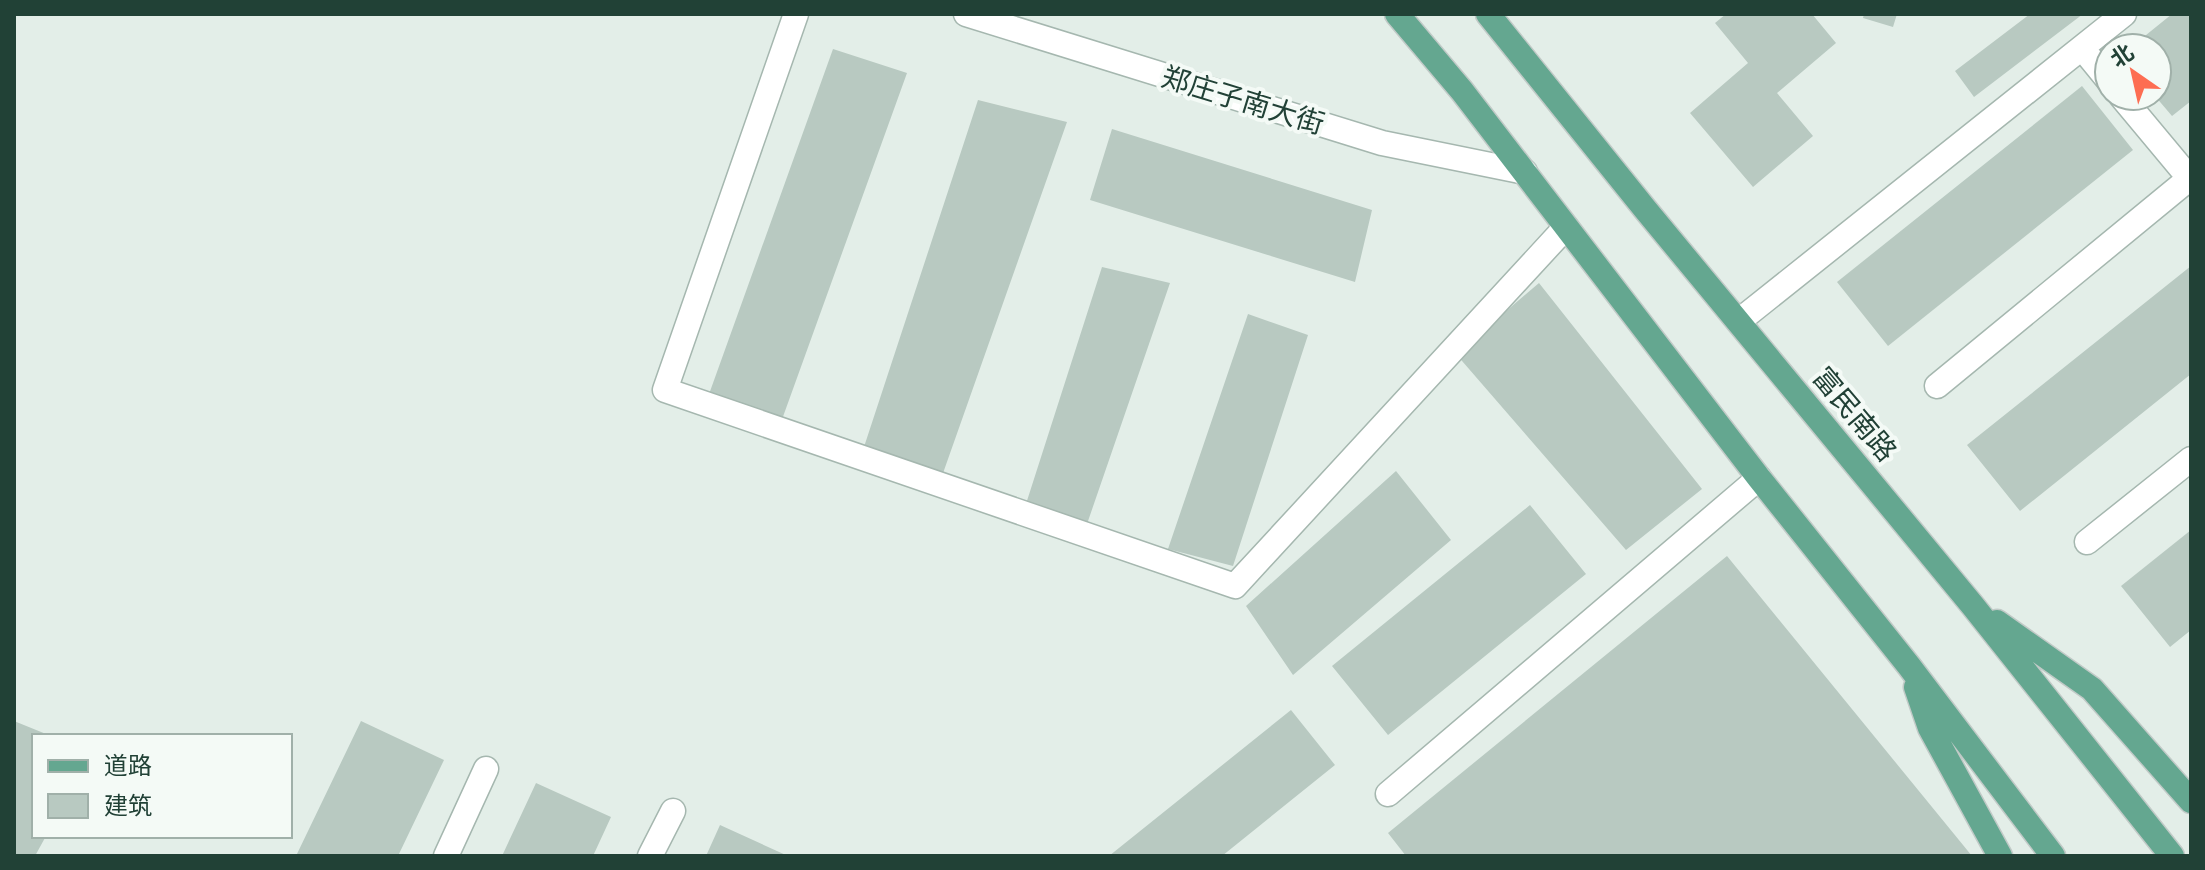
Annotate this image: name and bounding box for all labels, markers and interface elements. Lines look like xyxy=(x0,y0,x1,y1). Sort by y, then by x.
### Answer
north arrow xyxy=(2093,32,2173,112)
text: 北 xyxy=(2106,39,2138,72)
street label: 郑庄子南大街 xyxy=(1158,61,1328,140)
street label: 富民南路 xyxy=(1807,361,1902,467)
legend xyxy=(32,734,292,838)
text: 道路 xyxy=(104,752,152,779)
text: 建筑 xyxy=(104,792,152,819)

